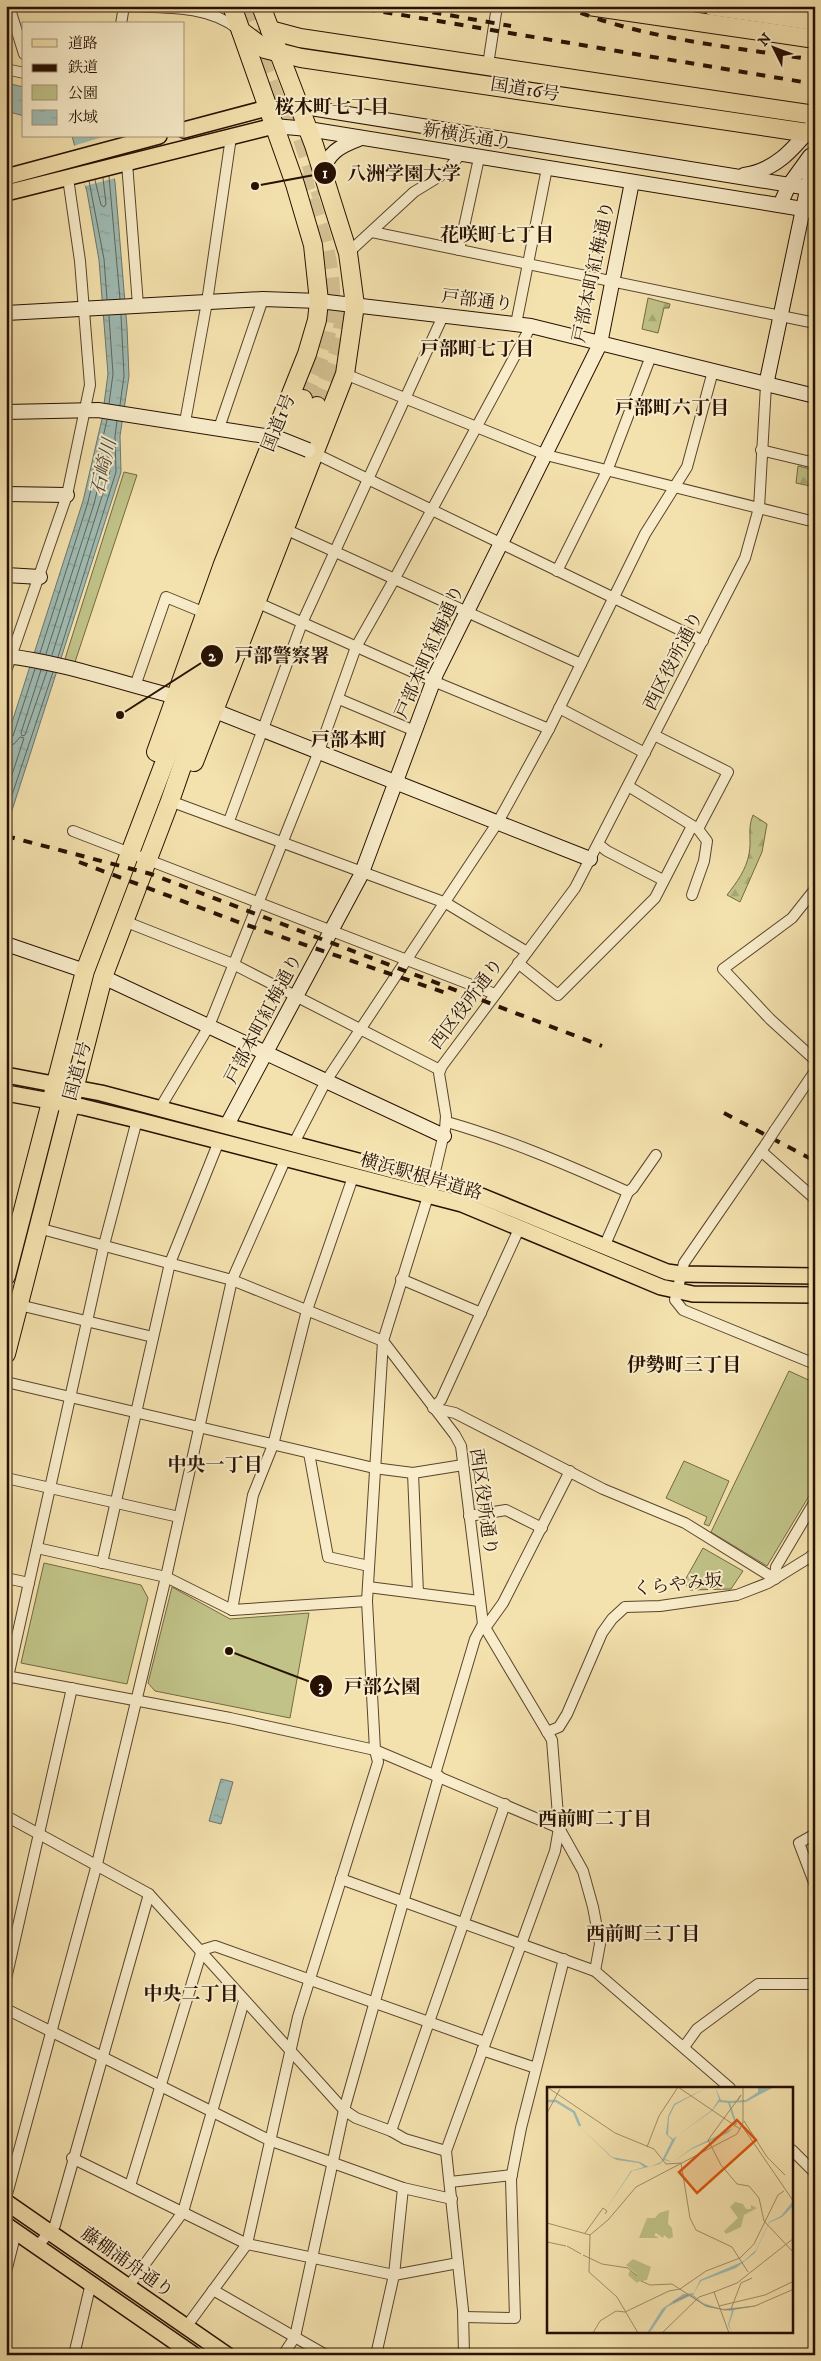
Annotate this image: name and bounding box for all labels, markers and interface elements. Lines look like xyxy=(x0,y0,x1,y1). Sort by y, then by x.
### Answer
legend xyxy=(22,22,185,138)
north arrow xyxy=(748,22,798,72)
text: N xyxy=(755,29,776,50)
text: 道路 xyxy=(68,34,98,53)
text: 鉄道 xyxy=(68,58,98,77)
street label: 国道16号 xyxy=(489,74,561,106)
text: 公園 xyxy=(68,84,98,103)
district label: 桜木町七丁目 xyxy=(275,96,389,119)
text: 水域 xyxy=(68,108,98,127)
street label: 新横浜通り xyxy=(421,119,513,155)
callout: 八洲学園大学 xyxy=(312,156,471,190)
text: 八洲学園大学 xyxy=(347,163,461,186)
text: 1 xyxy=(322,164,328,183)
street label: 戸部本町紅梅通り xyxy=(568,199,620,345)
district label: 花咲町七丁目 xyxy=(440,224,554,247)
street label: 戸部通り xyxy=(440,286,514,316)
district label: 戸部町七丁目 xyxy=(420,338,534,361)
street label: 国道1号 xyxy=(257,391,301,455)
district label: 戸部町六丁目 xyxy=(615,397,729,420)
water label: 石崎川 xyxy=(86,435,122,497)
street label: 戸部本町紅梅通り xyxy=(391,582,469,722)
street label: 西区役所通り xyxy=(640,608,708,714)
callout: 戸部警察署 xyxy=(199,639,339,673)
text: 戸部警察署 xyxy=(234,645,330,668)
text: 2 xyxy=(208,647,216,666)
district label: 戸部本町 xyxy=(311,729,387,752)
street label: 戸部本町紅梅通り xyxy=(220,950,308,1088)
street label: 西区役所通り xyxy=(426,954,508,1054)
street label: 国道1号 xyxy=(60,1039,96,1103)
street label: 横浜駅根岸道路 xyxy=(357,1149,485,1205)
district label: 伊勢町三丁目 xyxy=(627,1354,741,1377)
street label: 西区役所通り xyxy=(465,1447,501,1557)
district label: 中央一丁目 xyxy=(167,1454,263,1477)
street label: くらやみ坂 xyxy=(632,1569,724,1601)
callout: 戸部公園 xyxy=(309,1669,430,1703)
text: 戸部公園 xyxy=(344,1676,420,1699)
text: 3 xyxy=(318,1677,324,1696)
district label: 西前町二丁目 xyxy=(538,1808,652,1831)
district label: 西前町三丁目 xyxy=(586,1923,700,1946)
district label: 中央二丁目 xyxy=(143,1983,239,2006)
inset map xyxy=(547,2087,794,2334)
street label: 藤棚浦舟通り xyxy=(76,2223,178,2303)

